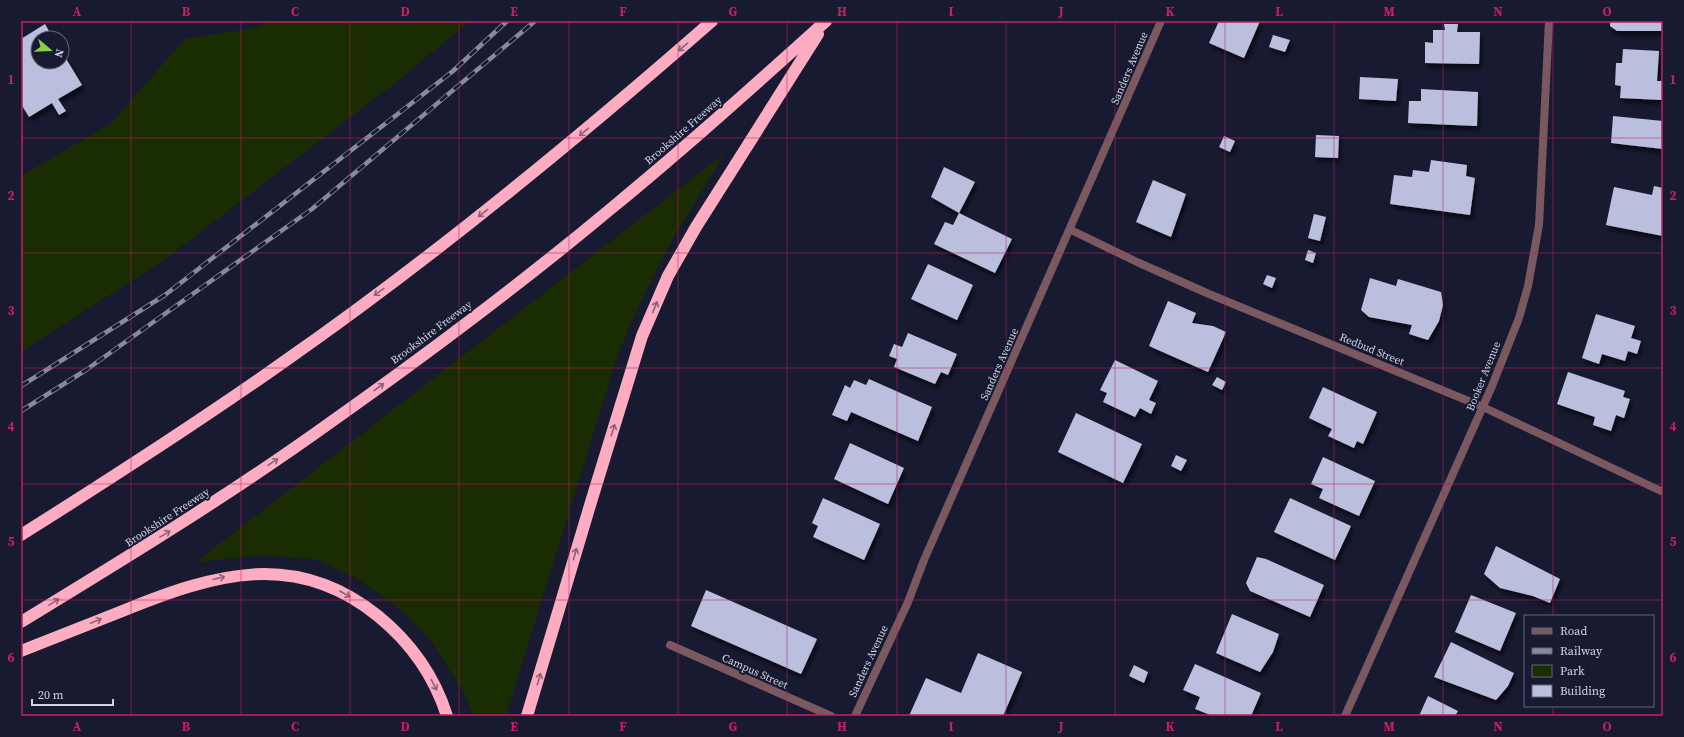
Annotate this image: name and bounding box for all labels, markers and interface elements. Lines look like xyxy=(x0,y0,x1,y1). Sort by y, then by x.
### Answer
text: A xyxy=(73,3,82,20)
text: B xyxy=(182,3,191,20)
text: C xyxy=(291,3,299,20)
text: D xyxy=(400,3,410,20)
text: E xyxy=(510,3,518,20)
text: F xyxy=(619,3,627,20)
text: G xyxy=(729,3,738,20)
text: H xyxy=(837,3,847,20)
text: I xyxy=(948,3,954,20)
text: J xyxy=(1057,3,1064,20)
text: K xyxy=(1165,3,1175,20)
text: L xyxy=(1275,3,1283,20)
text: M xyxy=(1383,3,1395,20)
text: N xyxy=(1493,3,1503,20)
text: O xyxy=(1602,3,1612,20)
street label: Sanders Avenue xyxy=(1107,29,1152,107)
north arrow xyxy=(30,30,70,70)
one-way arrow xyxy=(677,42,688,51)
text: N xyxy=(51,47,67,59)
text: 1 xyxy=(7,71,15,88)
text: 1 xyxy=(1669,71,1677,88)
street label: Brookshire Freeway xyxy=(642,92,725,168)
one-way arrow xyxy=(579,127,590,136)
text: 2 xyxy=(7,187,15,204)
text: 2 xyxy=(1669,187,1677,204)
one-way arrow xyxy=(477,208,488,217)
one-way arrow xyxy=(374,288,385,296)
street label: Brookshire Freeway xyxy=(388,297,475,368)
one-way arrow xyxy=(652,301,659,313)
text: 3 xyxy=(7,302,15,319)
text: 3 xyxy=(1669,302,1677,319)
street label: Sanders Avenue xyxy=(977,325,1022,403)
street label: Redbud Street xyxy=(1337,330,1407,369)
street label: Booker Avenue xyxy=(1463,339,1504,413)
one-way arrow xyxy=(374,383,385,391)
text: 4 xyxy=(7,418,15,435)
text: 4 xyxy=(1669,418,1677,435)
one-way arrow xyxy=(610,423,617,436)
one-way arrow xyxy=(267,458,278,466)
street label: Brookshire Freeway xyxy=(122,484,213,550)
one-way arrow xyxy=(159,530,171,538)
text: 5 xyxy=(7,533,15,550)
text: 5 xyxy=(1669,533,1677,550)
one-way arrow xyxy=(572,548,579,561)
one-way arrow xyxy=(212,574,225,582)
one-way arrow xyxy=(339,590,351,598)
one-way arrow xyxy=(48,598,59,606)
legend xyxy=(1524,615,1654,707)
one-way arrow xyxy=(90,617,102,625)
street label: Sanders Avenue xyxy=(845,622,892,700)
text: Road xyxy=(1560,623,1587,639)
text: Railway xyxy=(1560,643,1603,659)
text: 6 xyxy=(7,649,15,666)
text: 6 xyxy=(1669,649,1677,666)
street label: Campus Street xyxy=(719,650,791,693)
text: Park xyxy=(1560,663,1585,679)
one-way arrow xyxy=(536,673,543,686)
one-way arrow xyxy=(431,679,438,691)
scale bar xyxy=(32,681,113,707)
text: Building xyxy=(1560,683,1605,699)
text: 20 m xyxy=(38,687,64,703)
text: A xyxy=(73,718,82,735)
text: B xyxy=(182,718,191,735)
text: C xyxy=(291,718,299,735)
text: D xyxy=(400,718,410,735)
text: E xyxy=(510,718,518,735)
text: F xyxy=(619,718,627,735)
text: G xyxy=(729,718,738,735)
text: H xyxy=(837,718,847,735)
text: I xyxy=(948,718,954,735)
text: J xyxy=(1057,718,1064,735)
text: K xyxy=(1165,718,1175,735)
text: L xyxy=(1275,718,1283,735)
text: M xyxy=(1383,718,1395,735)
text: N xyxy=(1493,718,1503,735)
text: O xyxy=(1602,718,1612,735)

